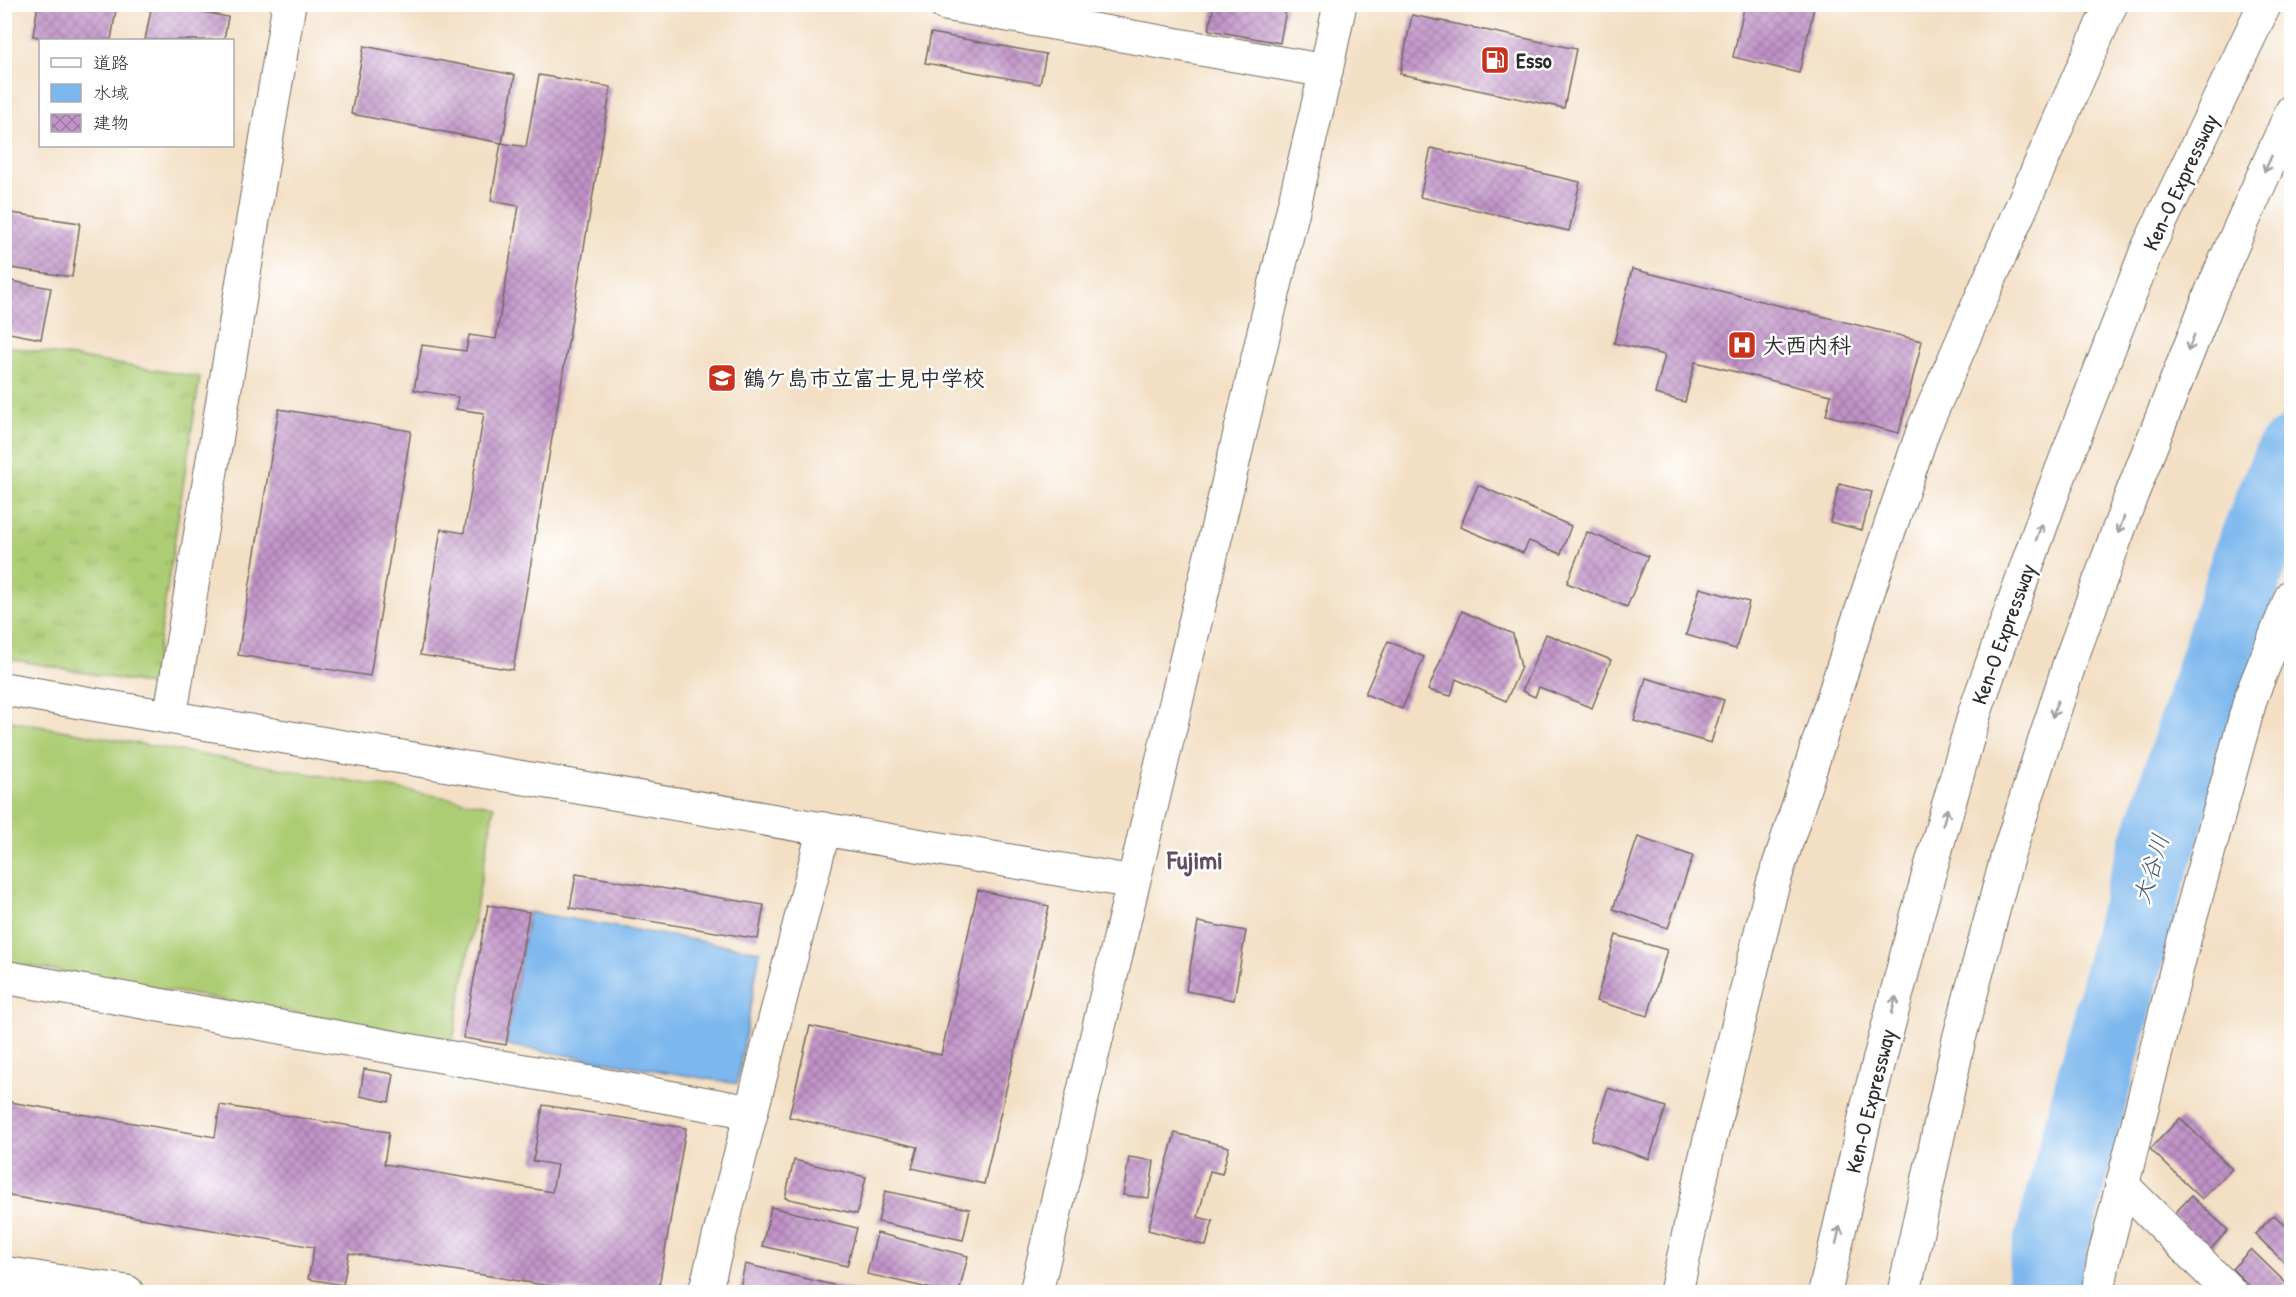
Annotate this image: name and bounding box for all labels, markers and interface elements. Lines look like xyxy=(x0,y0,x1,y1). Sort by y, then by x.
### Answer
legend xyxy=(39,39,234,147)
fuel station icon: Esso xyxy=(1479,44,1511,76)
place label: Esso xyxy=(1516,45,1552,75)
text: 道路 xyxy=(93,50,129,75)
text: 水域 xyxy=(93,80,129,105)
street label: Ken-O Expressway xyxy=(2135,109,2225,255)
text: 建物 xyxy=(93,110,129,135)
one-way arrow xyxy=(2262,154,2273,173)
hospital icon: 大西内科 xyxy=(1726,329,1758,361)
place label: 大西内科 xyxy=(1763,330,1851,360)
one-way arrow xyxy=(2185,333,2196,352)
school or university icon: 鶴ケ島市立富士見中学校 xyxy=(706,362,738,394)
place label: 鶴ケ島市立富士見中学校 xyxy=(743,363,985,393)
one-way arrow xyxy=(2114,515,2125,534)
one-way arrow xyxy=(2034,523,2045,542)
street label: Ken-O Expressway xyxy=(1964,559,2042,709)
one-way arrow xyxy=(2049,699,2060,718)
one-way arrow xyxy=(1940,808,1951,827)
water label: 大谷川 xyxy=(2124,830,2176,908)
district label: Fujimi xyxy=(1166,842,1223,877)
one-way arrow xyxy=(1888,996,1900,1015)
street label: Ken-O Expressway xyxy=(1838,1026,1902,1176)
one-way arrow xyxy=(1833,1226,1845,1245)

